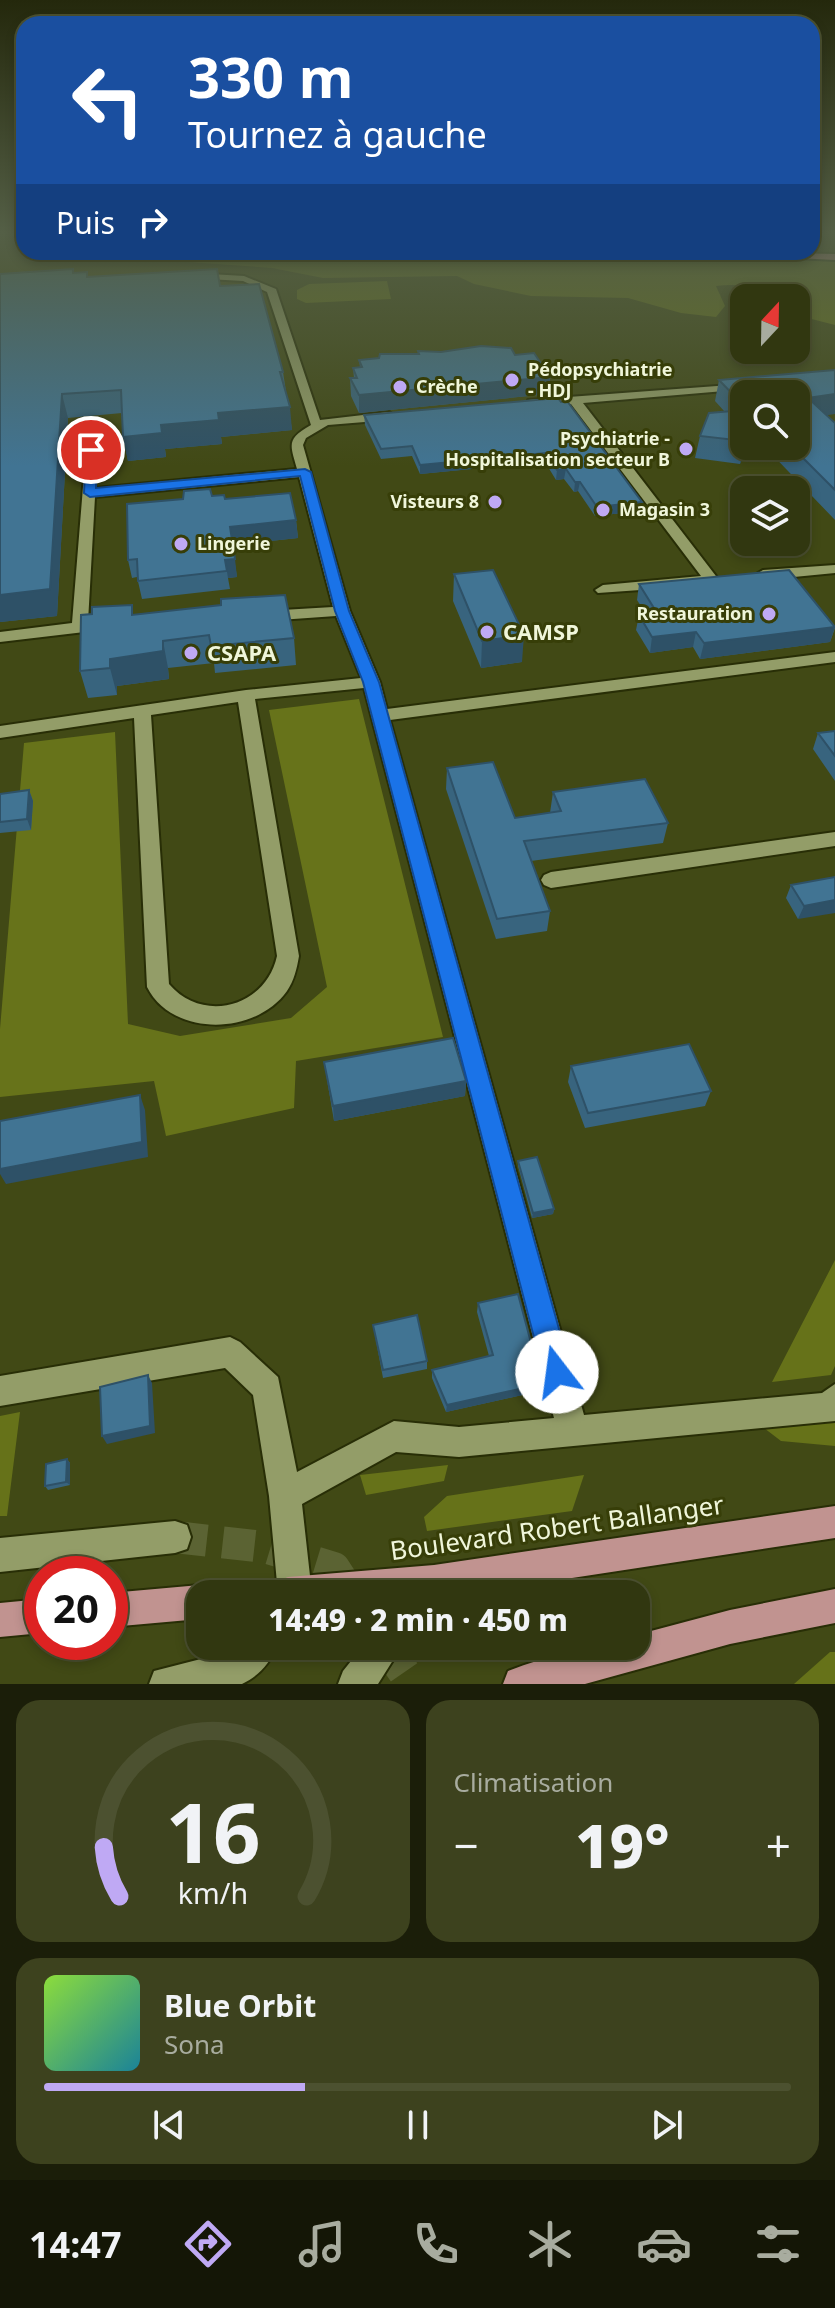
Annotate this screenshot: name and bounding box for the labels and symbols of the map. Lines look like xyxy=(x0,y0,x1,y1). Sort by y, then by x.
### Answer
north arrow xyxy=(730,284,810,364)
place label: Pédopsychiatrie - HDJ xyxy=(528,357,672,402)
marker: Pédopsychiatrie - HDJ xyxy=(503,371,521,389)
place label: Crèche xyxy=(416,374,478,398)
marker: Crèche xyxy=(391,378,409,396)
pin xyxy=(57,416,125,484)
place label: Psychiatrie - Hospitalisation secteur B xyxy=(445,426,670,471)
marker: Psychiatrie - Hospitalisation secteur B xyxy=(677,440,695,458)
place label: Visteurs 8 xyxy=(391,489,479,513)
marker: Visteurs 8 xyxy=(486,493,504,511)
place label: Magasin 3 xyxy=(619,497,710,521)
marker: Magasin 3 xyxy=(594,501,612,519)
place label: Lingerie xyxy=(197,531,270,555)
marker: Lingerie xyxy=(172,535,190,553)
place label: Restauration xyxy=(637,601,753,625)
marker: Restauration xyxy=(760,605,778,623)
place label: CAMSP xyxy=(503,616,579,646)
marker: CAMSP xyxy=(478,623,496,641)
place label: CSAPA xyxy=(207,637,277,667)
marker: CSAPA xyxy=(182,644,200,662)
position arrow xyxy=(515,1330,599,1414)
street label: Boulevard Robert Ballanger xyxy=(388,1486,726,1568)
speed limit sign: 20 xyxy=(24,1556,128,1660)

